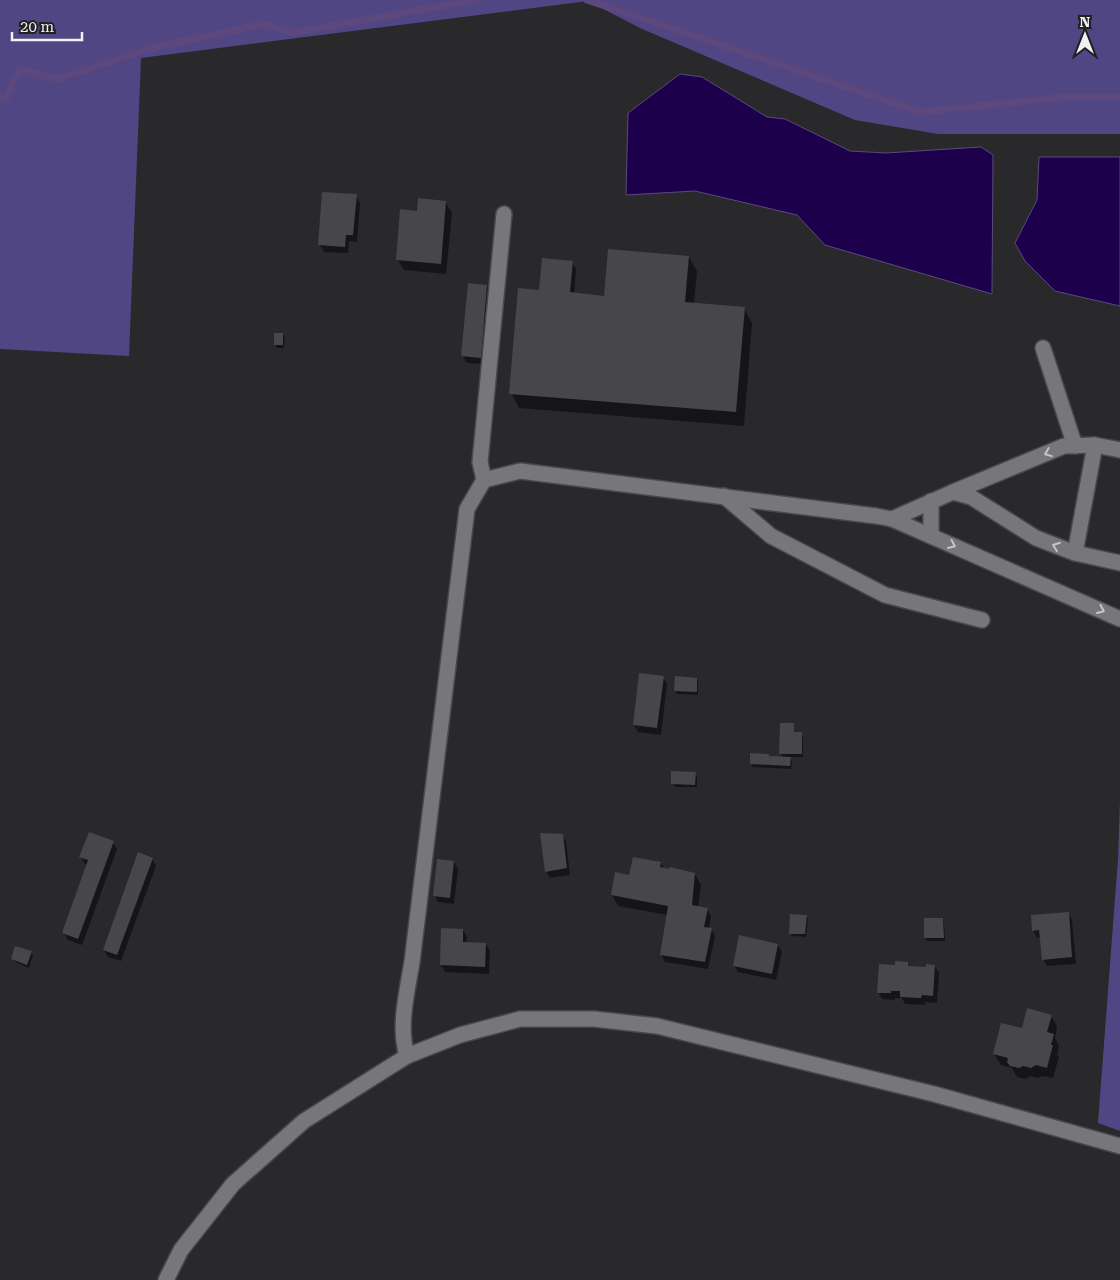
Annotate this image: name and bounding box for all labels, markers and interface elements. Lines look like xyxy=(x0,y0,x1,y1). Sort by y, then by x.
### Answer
scale bar xyxy=(12,10,82,42)
north arrow xyxy=(1060,10,1110,60)
text: N xyxy=(1080,14,1091,30)
text: 20 m xyxy=(20,18,55,36)
one-way arrow xyxy=(1044,446,1053,457)
one-way arrow xyxy=(948,540,956,550)
one-way arrow xyxy=(1052,542,1061,552)
one-way arrow xyxy=(1096,604,1105,615)

